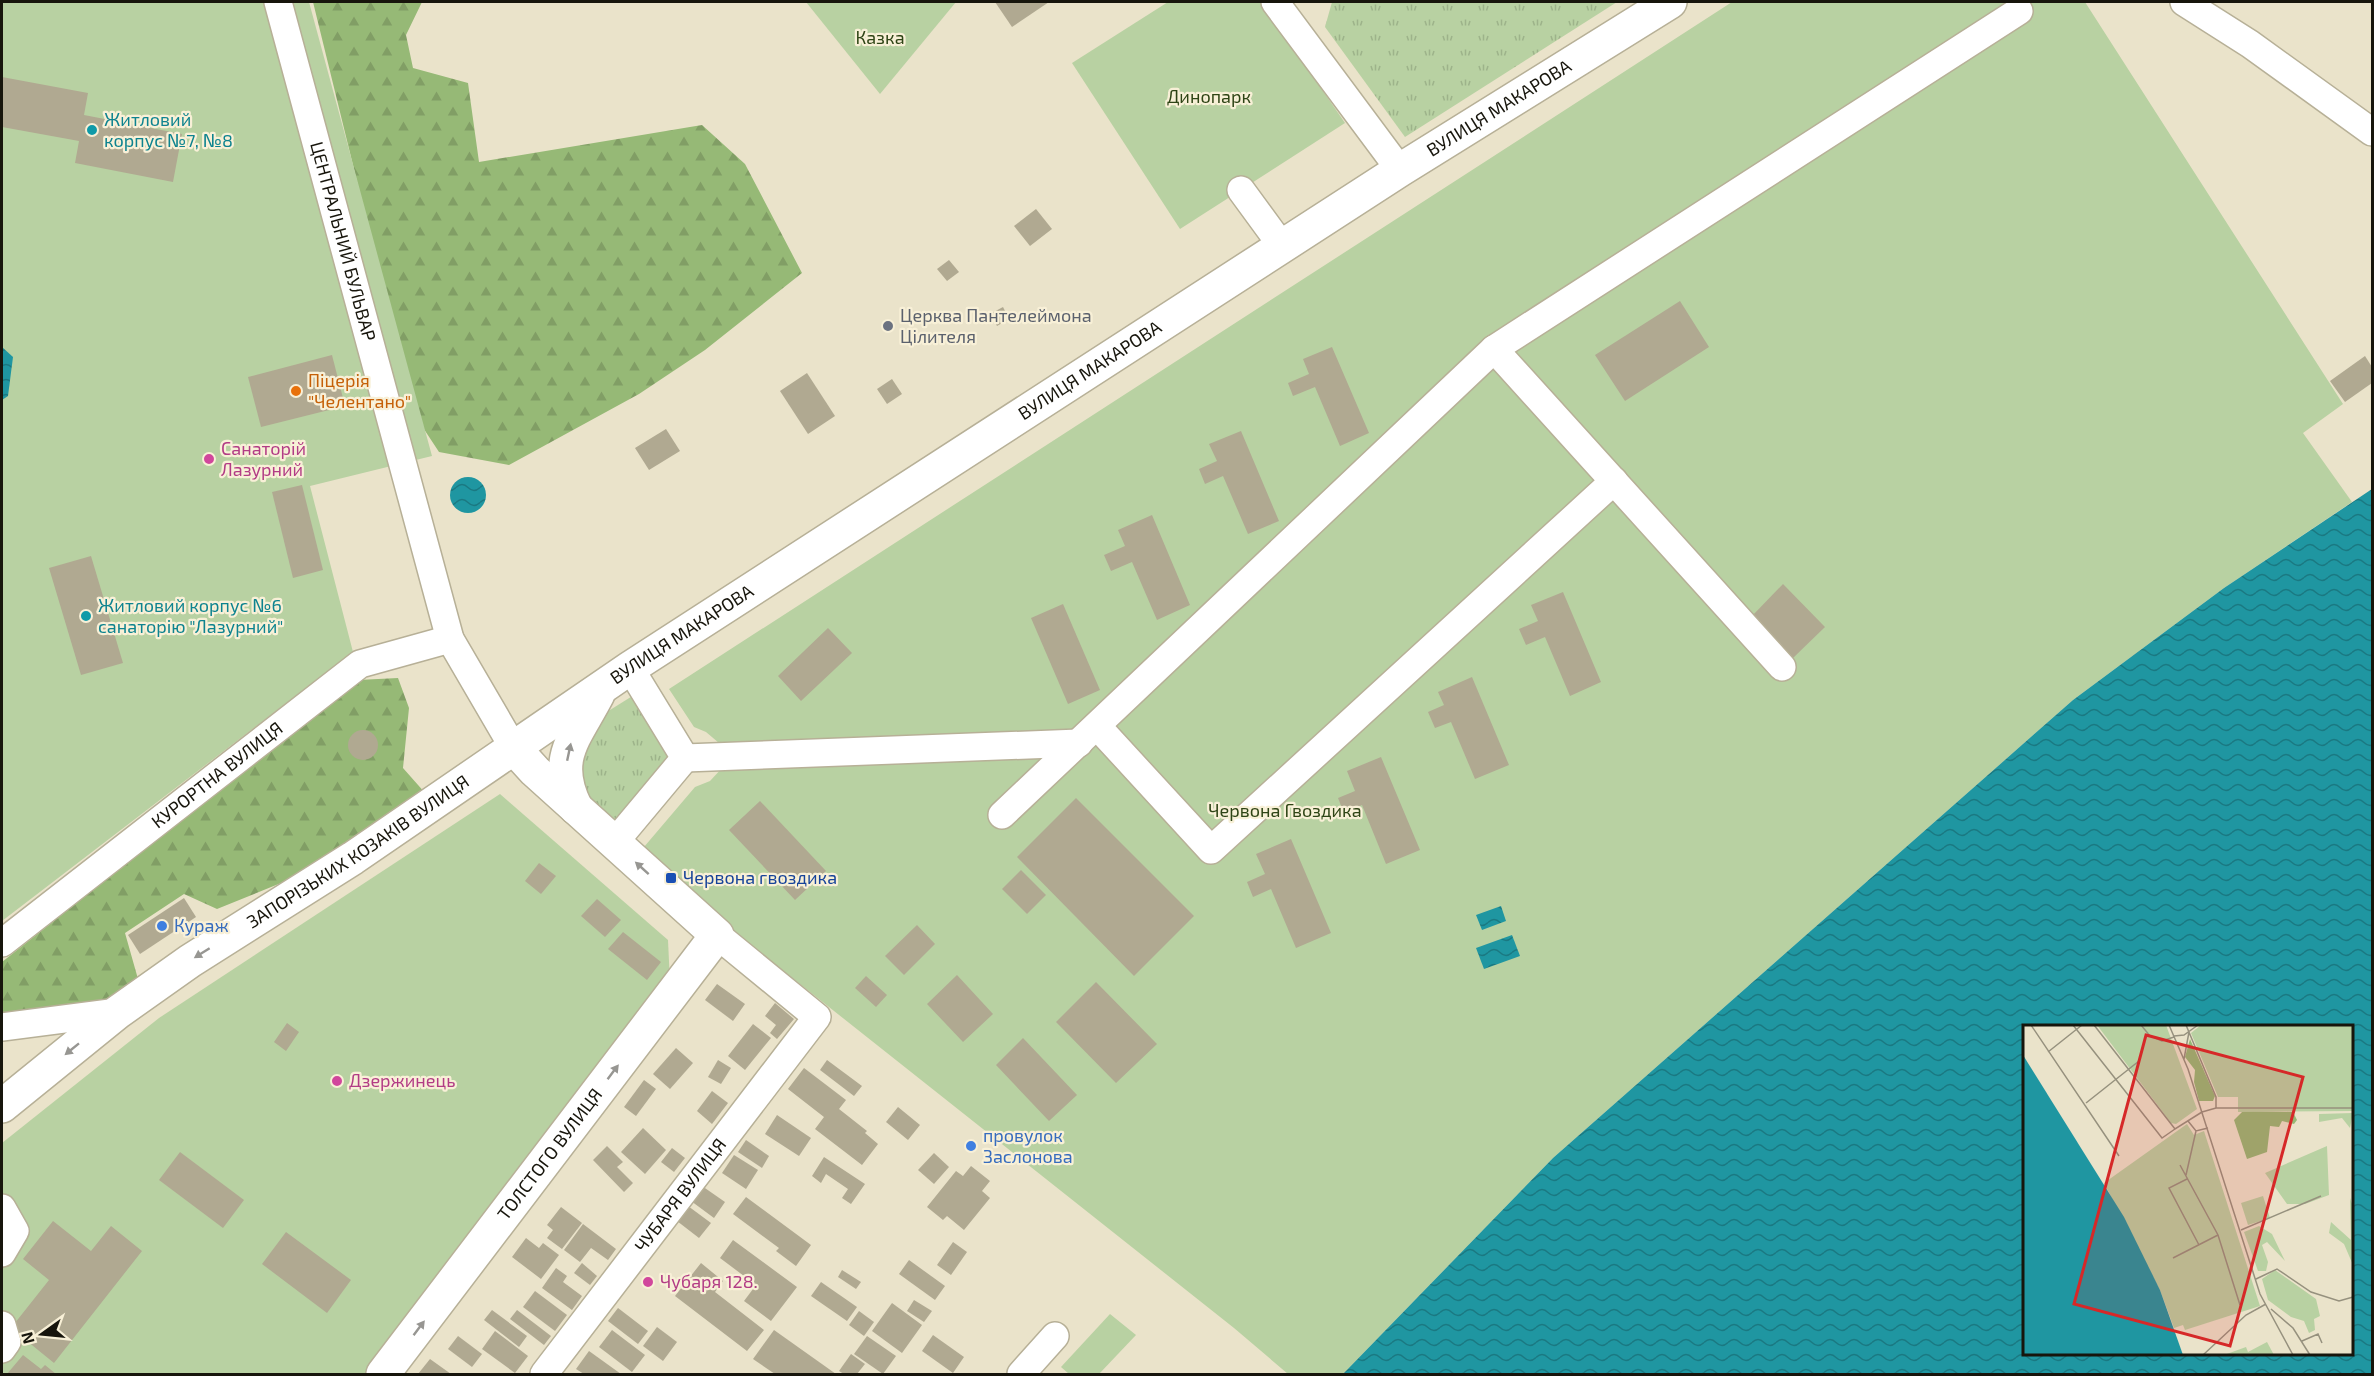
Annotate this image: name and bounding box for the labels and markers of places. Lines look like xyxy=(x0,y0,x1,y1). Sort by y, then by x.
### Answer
place label: Житловий корпус №7, №8 xyxy=(104,108,233,151)
marker: Житловий корпус №7, №8 xyxy=(85,123,99,137)
place label: Церква Пантелеймона Цілителя xyxy=(900,304,1092,347)
marker: Церква Пантелеймона Цілителя xyxy=(881,319,895,333)
place label: Піцерія "Челентано" xyxy=(308,369,411,412)
marker: Піцерія "Челентано" xyxy=(289,384,303,398)
place label: Санаторій Лазурний xyxy=(221,437,306,480)
marker: Санаторій Лазурний xyxy=(202,452,216,466)
place label: Житловий корпус №6 санаторію "Лазурний" xyxy=(98,594,283,637)
marker: Житловий корпус №6 санаторію "Лазурний" xyxy=(79,609,93,623)
place label: Червона гвоздика xyxy=(683,866,837,888)
marker: Червона гвоздика xyxy=(664,871,678,885)
place label: Кураж xyxy=(174,914,229,936)
marker: Кураж xyxy=(155,919,169,933)
place label: Дзержинець xyxy=(349,1069,456,1091)
marker: Дзержинець xyxy=(330,1074,344,1088)
place label: провулок Заслонова xyxy=(983,1124,1073,1167)
marker: провулок Заслонова xyxy=(964,1139,978,1153)
place label: Чубаря 128. xyxy=(660,1270,758,1292)
marker: Чубаря 128. xyxy=(641,1275,655,1289)

